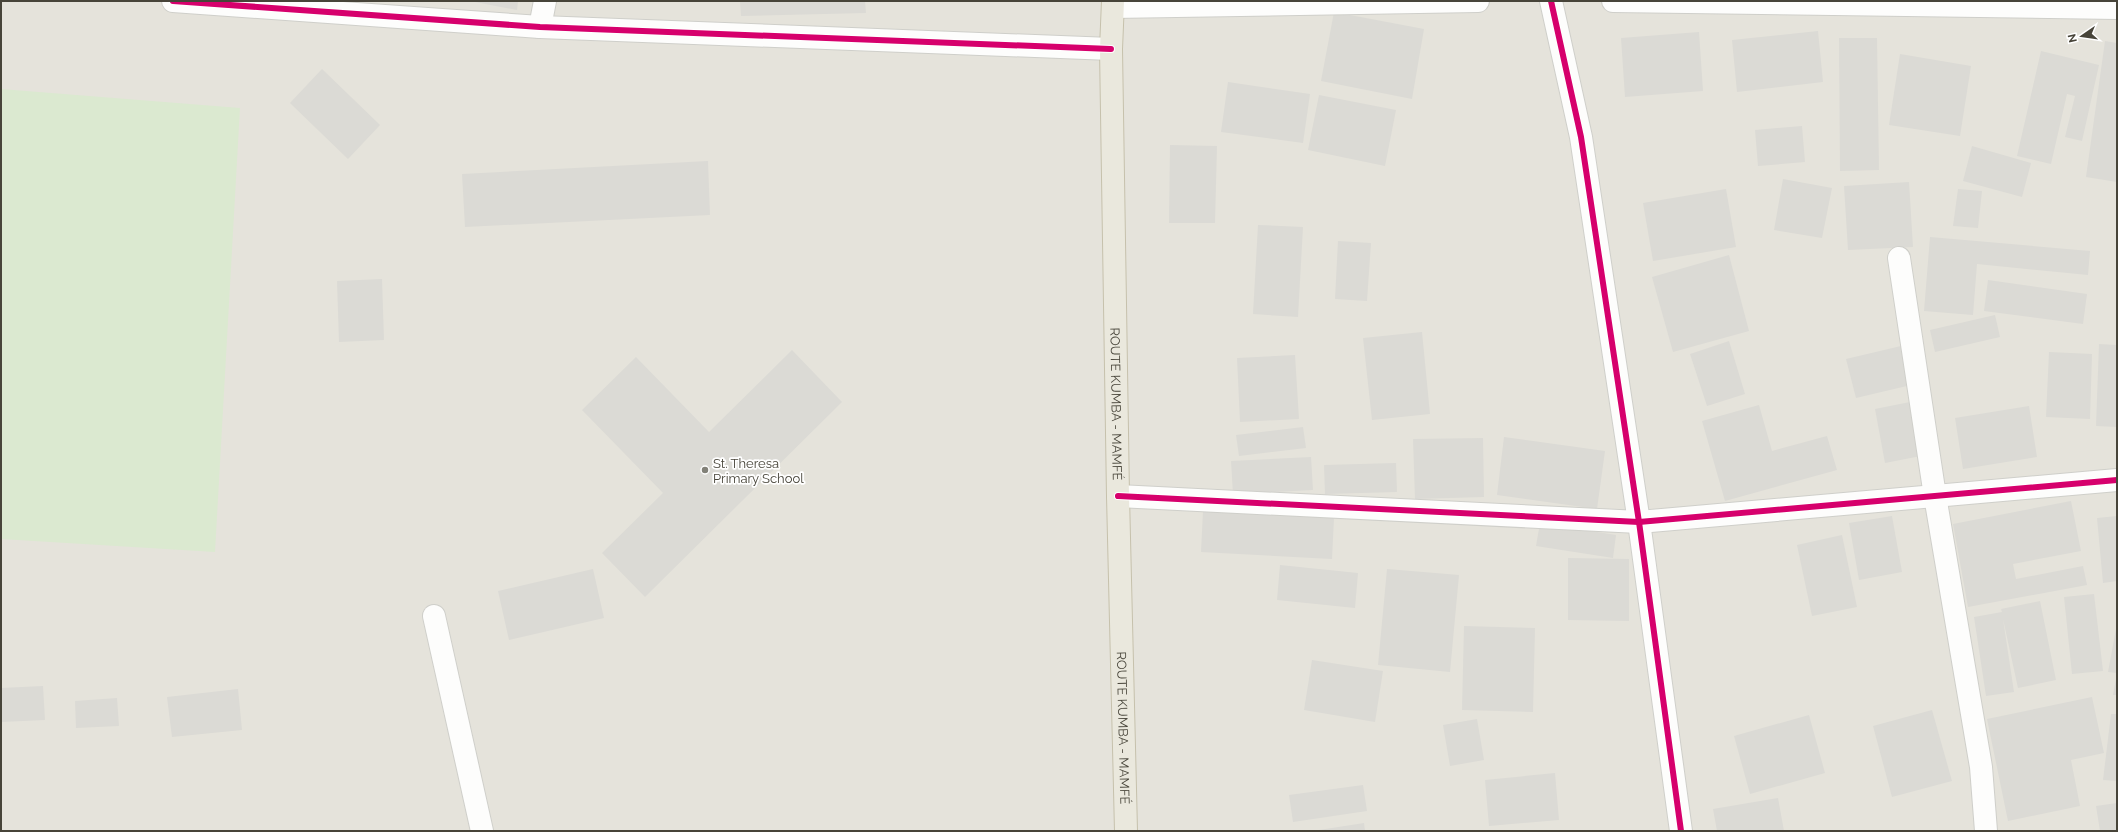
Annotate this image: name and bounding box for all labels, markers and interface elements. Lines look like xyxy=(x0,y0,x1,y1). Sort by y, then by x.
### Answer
north arrow xyxy=(2062,16,2102,56)
text: N xyxy=(2065,33,2080,44)
street label: ROUTE KUMBA - MAMFÉ xyxy=(1108,327,1125,481)
place label: St. Theresa Primary School xyxy=(713,456,804,486)
marker: St. Theresa Primary School xyxy=(700,465,710,475)
street label: ROUTE KUMBA - MAMFÉ xyxy=(1114,651,1133,805)

